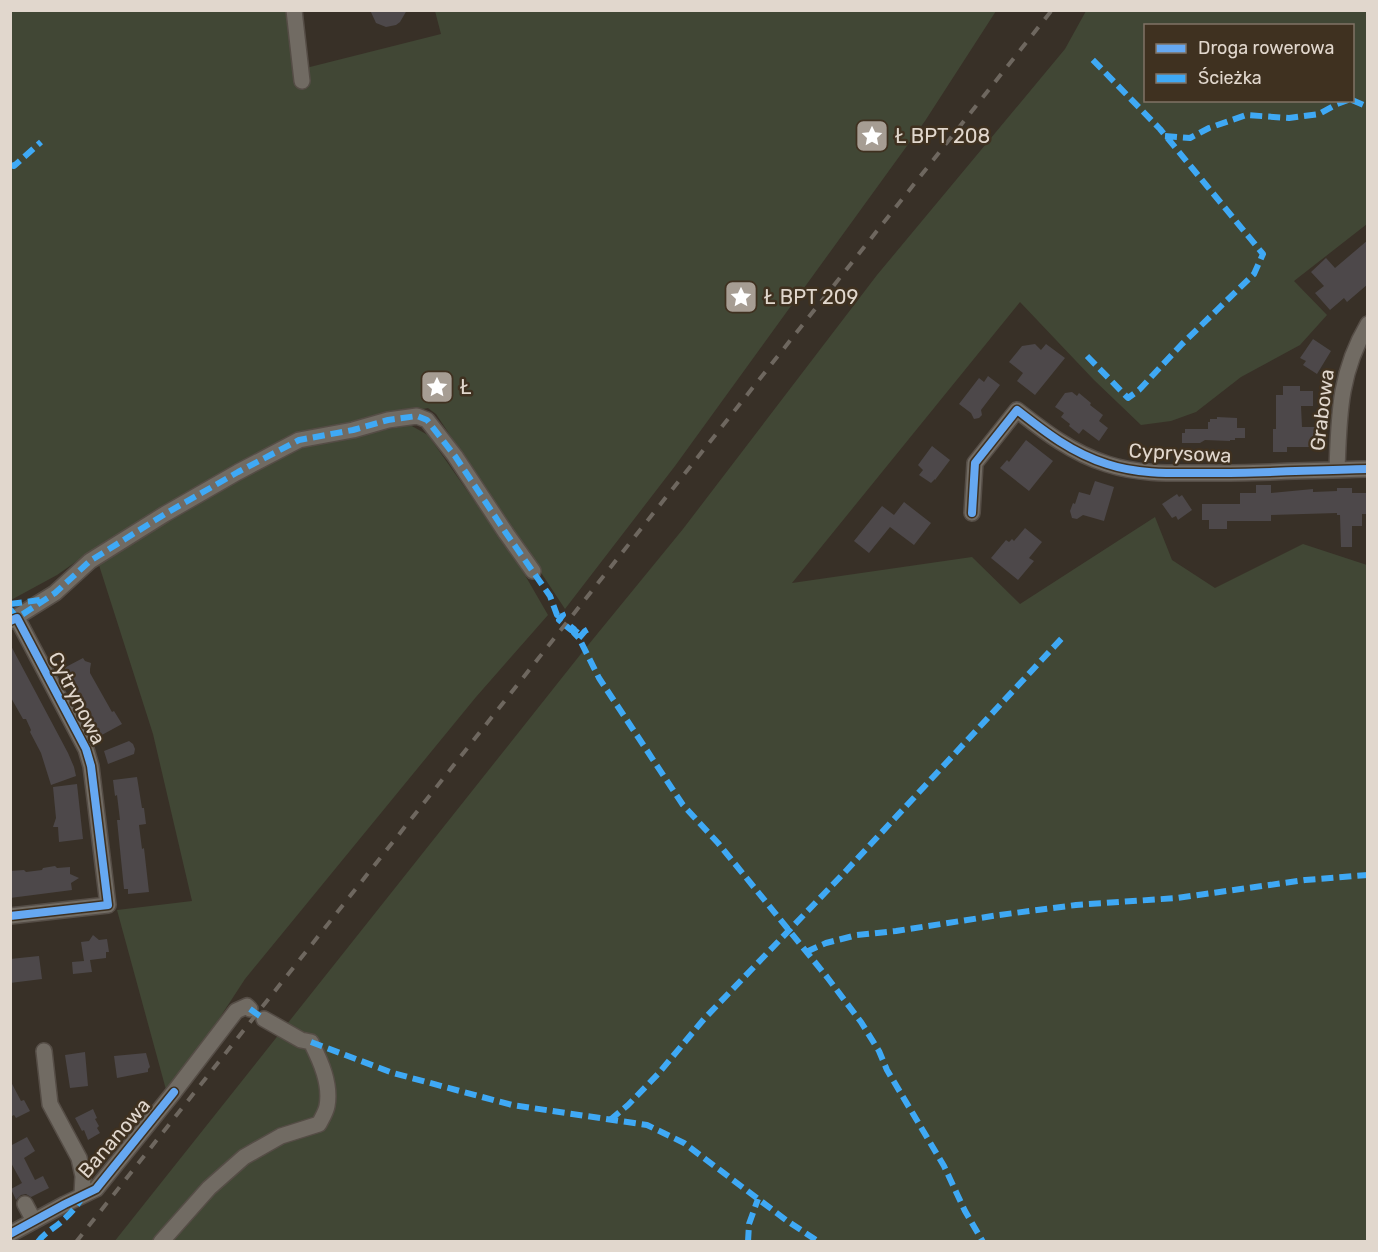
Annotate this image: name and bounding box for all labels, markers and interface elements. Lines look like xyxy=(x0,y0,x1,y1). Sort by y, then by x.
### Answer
legend xyxy=(1144,24,1354,102)
text: Droga rowerowa xyxy=(1198,37,1334,59)
text: Ścieżka xyxy=(1198,67,1262,89)
place icon: Ł BPT 208 xyxy=(854,118,890,154)
place label: Ł BPT 208 xyxy=(895,124,990,148)
place icon: Ł BPT 209 xyxy=(723,279,759,315)
place label: Ł BPT 209 xyxy=(764,285,858,309)
street label: Grabowa xyxy=(1305,368,1339,452)
place icon: Ł xyxy=(419,369,455,405)
place label: Ł xyxy=(460,375,471,399)
street label: Cyprysowa xyxy=(1128,438,1232,468)
street label: Cytrynowa xyxy=(43,648,111,748)
street label: Bananowa xyxy=(73,1093,155,1183)

